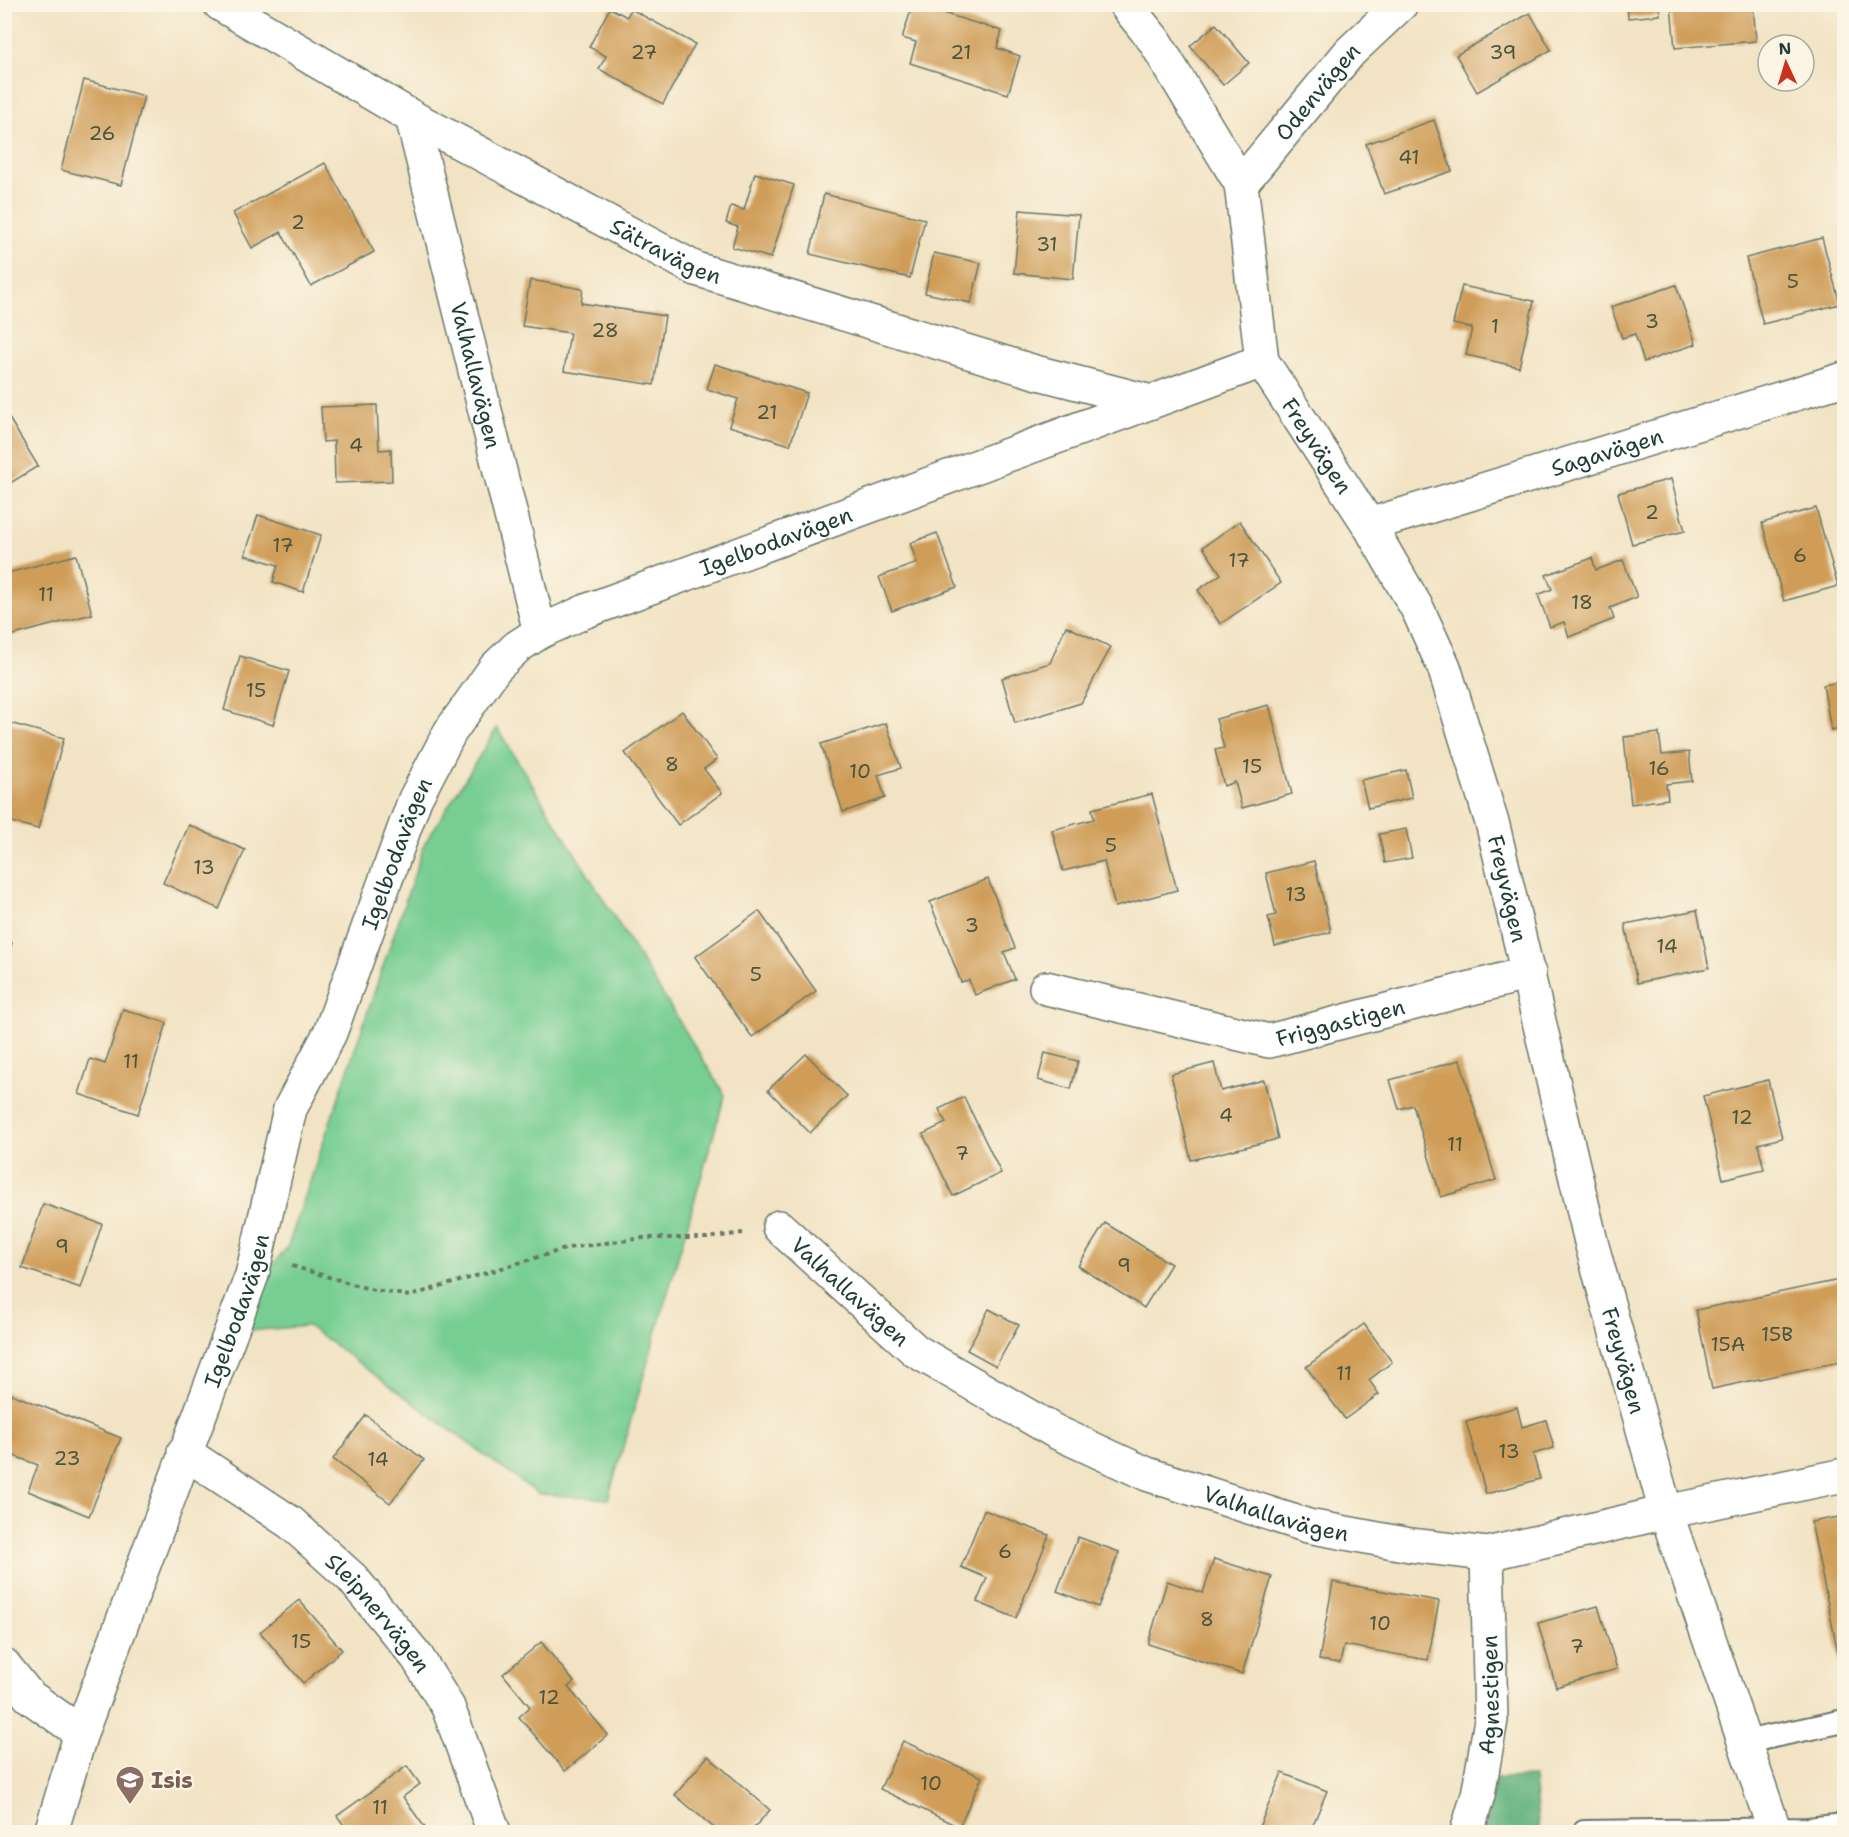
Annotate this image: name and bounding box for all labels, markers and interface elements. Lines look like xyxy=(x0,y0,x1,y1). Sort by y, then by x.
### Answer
north arrow xyxy=(1756,33,1816,93)
street label: Odenvägen xyxy=(1269,36,1366,147)
text: N xyxy=(1778,38,1792,59)
house number: 27 xyxy=(631,39,657,65)
house number: 21 xyxy=(950,39,972,65)
house number: 39 xyxy=(1490,39,1516,65)
house number: 26 xyxy=(88,120,116,146)
house number: 41 xyxy=(1398,144,1420,170)
house number: 2 xyxy=(291,209,305,235)
street label: Sätravägen xyxy=(605,212,724,291)
house number: 31 xyxy=(1036,231,1058,257)
house number: 5 xyxy=(1787,268,1799,294)
street label: Valhallavägen xyxy=(443,299,508,452)
house number: 3 xyxy=(1645,308,1659,334)
house number: 1 xyxy=(1491,313,1499,339)
house number: 28 xyxy=(591,317,619,343)
street label: Freyvägen xyxy=(1275,393,1359,500)
house number: 21 xyxy=(756,399,778,425)
street label: Sagavägen xyxy=(1548,421,1667,483)
house number: 4 xyxy=(349,432,363,458)
house number: 2 xyxy=(1645,499,1659,525)
street label: Igelbodavägen xyxy=(696,500,856,583)
house number: 17 xyxy=(272,532,294,558)
house number: 6 xyxy=(1793,542,1807,568)
house number: 17 xyxy=(1228,547,1250,573)
house number: 11 xyxy=(38,581,54,607)
house number: 18 xyxy=(1571,589,1593,615)
house number: 15 xyxy=(246,677,266,703)
house number: 8 xyxy=(665,751,679,777)
house number: 15 xyxy=(1242,753,1262,779)
house number: 16 xyxy=(1648,755,1670,781)
house number: 10 xyxy=(849,758,871,784)
street label: Igelbodavägen xyxy=(355,772,439,934)
house number: 5 xyxy=(1105,832,1117,858)
street label: Freyvägen xyxy=(1481,832,1534,945)
house number: 13 xyxy=(193,854,215,880)
house number: 13 xyxy=(1285,881,1307,907)
house number: 3 xyxy=(965,912,979,938)
house number: 14 xyxy=(1656,933,1678,959)
house number: 5 xyxy=(750,961,762,987)
street label: Friggastigen xyxy=(1273,992,1408,1054)
house number: 11 xyxy=(123,1048,139,1074)
house number: 4 xyxy=(1219,1102,1233,1128)
house number: 12 xyxy=(1731,1104,1753,1130)
house number: 11 xyxy=(1447,1131,1463,1157)
house number: 7 xyxy=(955,1140,969,1166)
street label: Igelbodavägen xyxy=(197,1231,276,1391)
street label: Valhallavägen xyxy=(784,1231,915,1353)
house number: 9 xyxy=(55,1233,69,1259)
house number: 9 xyxy=(1117,1252,1131,1278)
street label: Freyvägen xyxy=(1595,1304,1652,1417)
house number: 15B xyxy=(1761,1321,1793,1347)
house number: 15A xyxy=(1711,1331,1745,1357)
house number: 11 xyxy=(1336,1360,1352,1386)
house number: 13 xyxy=(1498,1438,1520,1464)
house number: 23 xyxy=(54,1445,80,1471)
house number: 14 xyxy=(367,1446,389,1472)
street label: Valhallavägen xyxy=(1200,1479,1351,1548)
house number: 6 xyxy=(998,1538,1012,1564)
street label: Sleipnervägen xyxy=(319,1547,437,1678)
house number: 8 xyxy=(1200,1606,1214,1632)
house number: 10 xyxy=(1369,1610,1391,1636)
house number: 15 xyxy=(291,1628,311,1654)
house number: 7 xyxy=(1570,1633,1584,1659)
street label: Agnestigen xyxy=(1471,1634,1506,1757)
house number: 12 xyxy=(538,1684,560,1710)
school or university icon: Isis xyxy=(114,1764,146,1806)
place label: Isis xyxy=(151,1766,193,1795)
house number: 10 xyxy=(920,1770,942,1796)
house number: 11 xyxy=(372,1794,388,1820)

